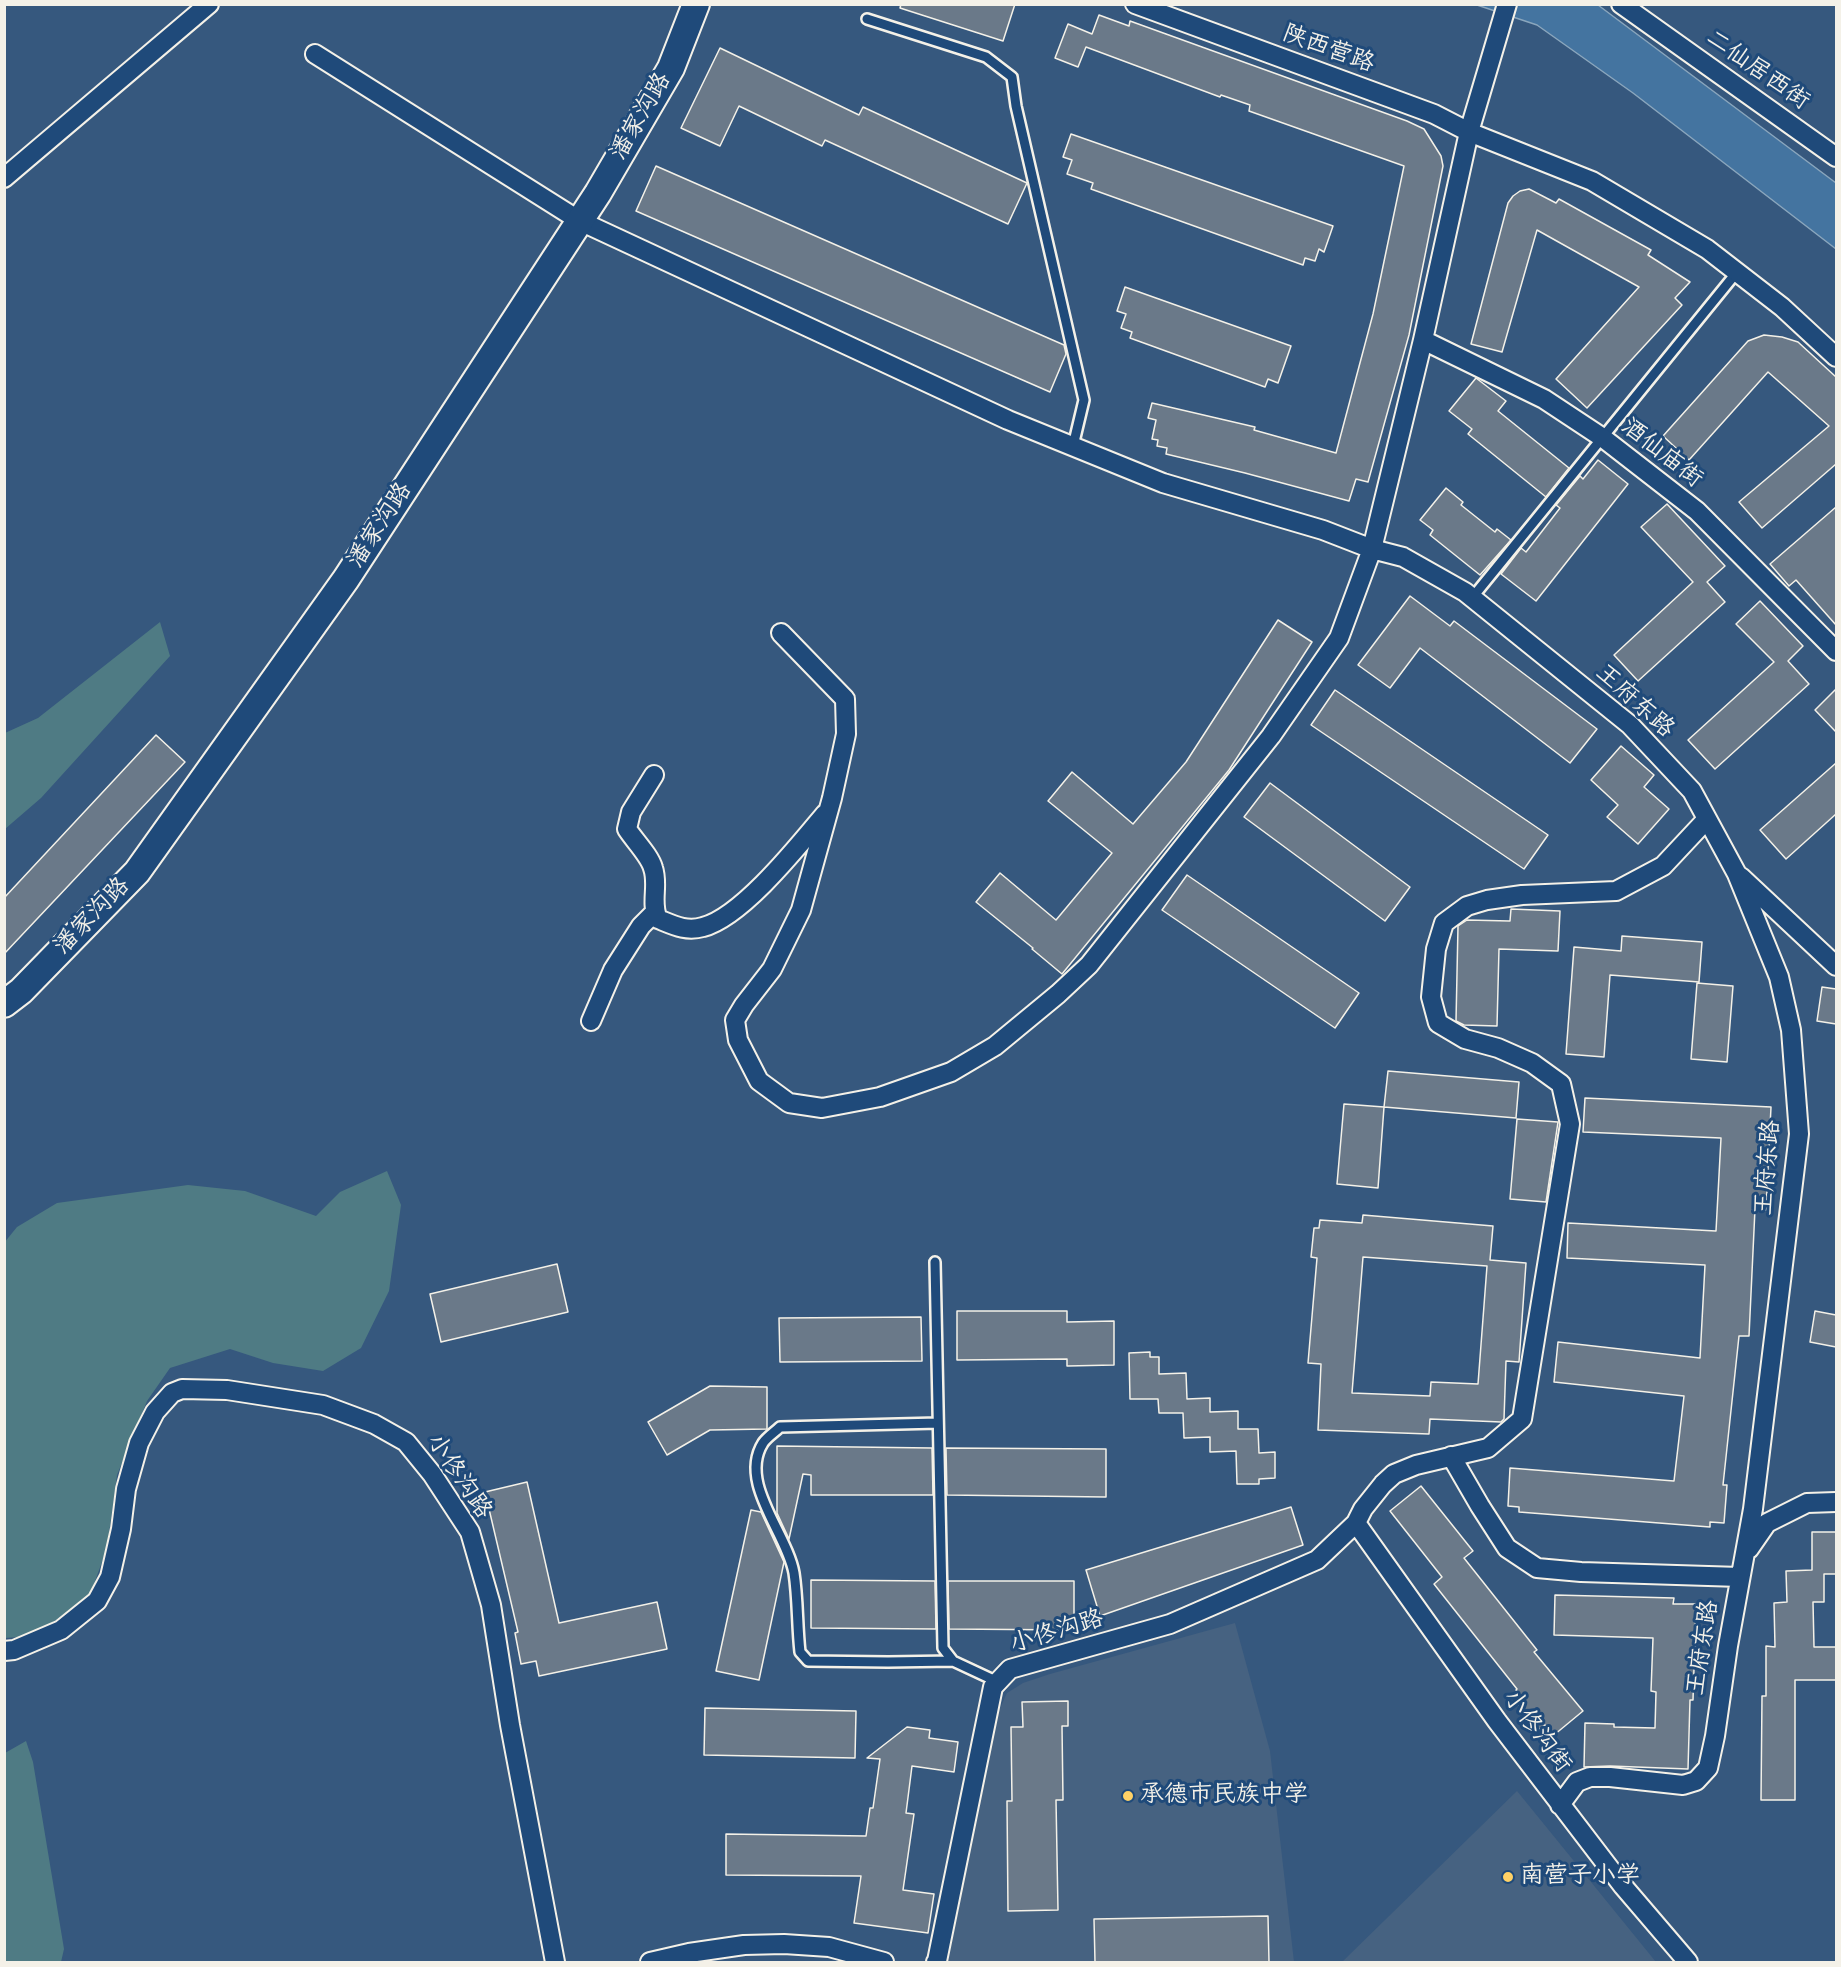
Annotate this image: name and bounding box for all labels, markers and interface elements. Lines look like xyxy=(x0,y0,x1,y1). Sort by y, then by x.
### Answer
street label: 陕西营路 xyxy=(1278,20,1378,80)
street label: 二仙居西街 xyxy=(1700,25,1814,117)
street label: 潘家沟路 xyxy=(606,68,678,166)
street label: 酒仙庙街 xyxy=(1614,413,1708,495)
street label: 潘家沟路 xyxy=(343,478,419,574)
street label: 王府东路 xyxy=(1589,659,1679,745)
street label: 潘家沟路 xyxy=(49,872,137,962)
street label: 王府东路 xyxy=(1750,1119,1788,1217)
street label: 小佟沟路 xyxy=(419,1429,497,1525)
street label: 王府东路 xyxy=(1682,1598,1726,1698)
street label: 小佟沟路 xyxy=(1007,1605,1107,1661)
street label: 小佟沟街 xyxy=(1496,1685,1576,1779)
place label: 承德市民族中学 xyxy=(1140,1782,1308,1810)
marker: 承德市民族中学 xyxy=(1121,1789,1135,1803)
place label: 南营子小学 xyxy=(1520,1863,1640,1891)
marker: 南营子小学 xyxy=(1501,1870,1515,1884)

